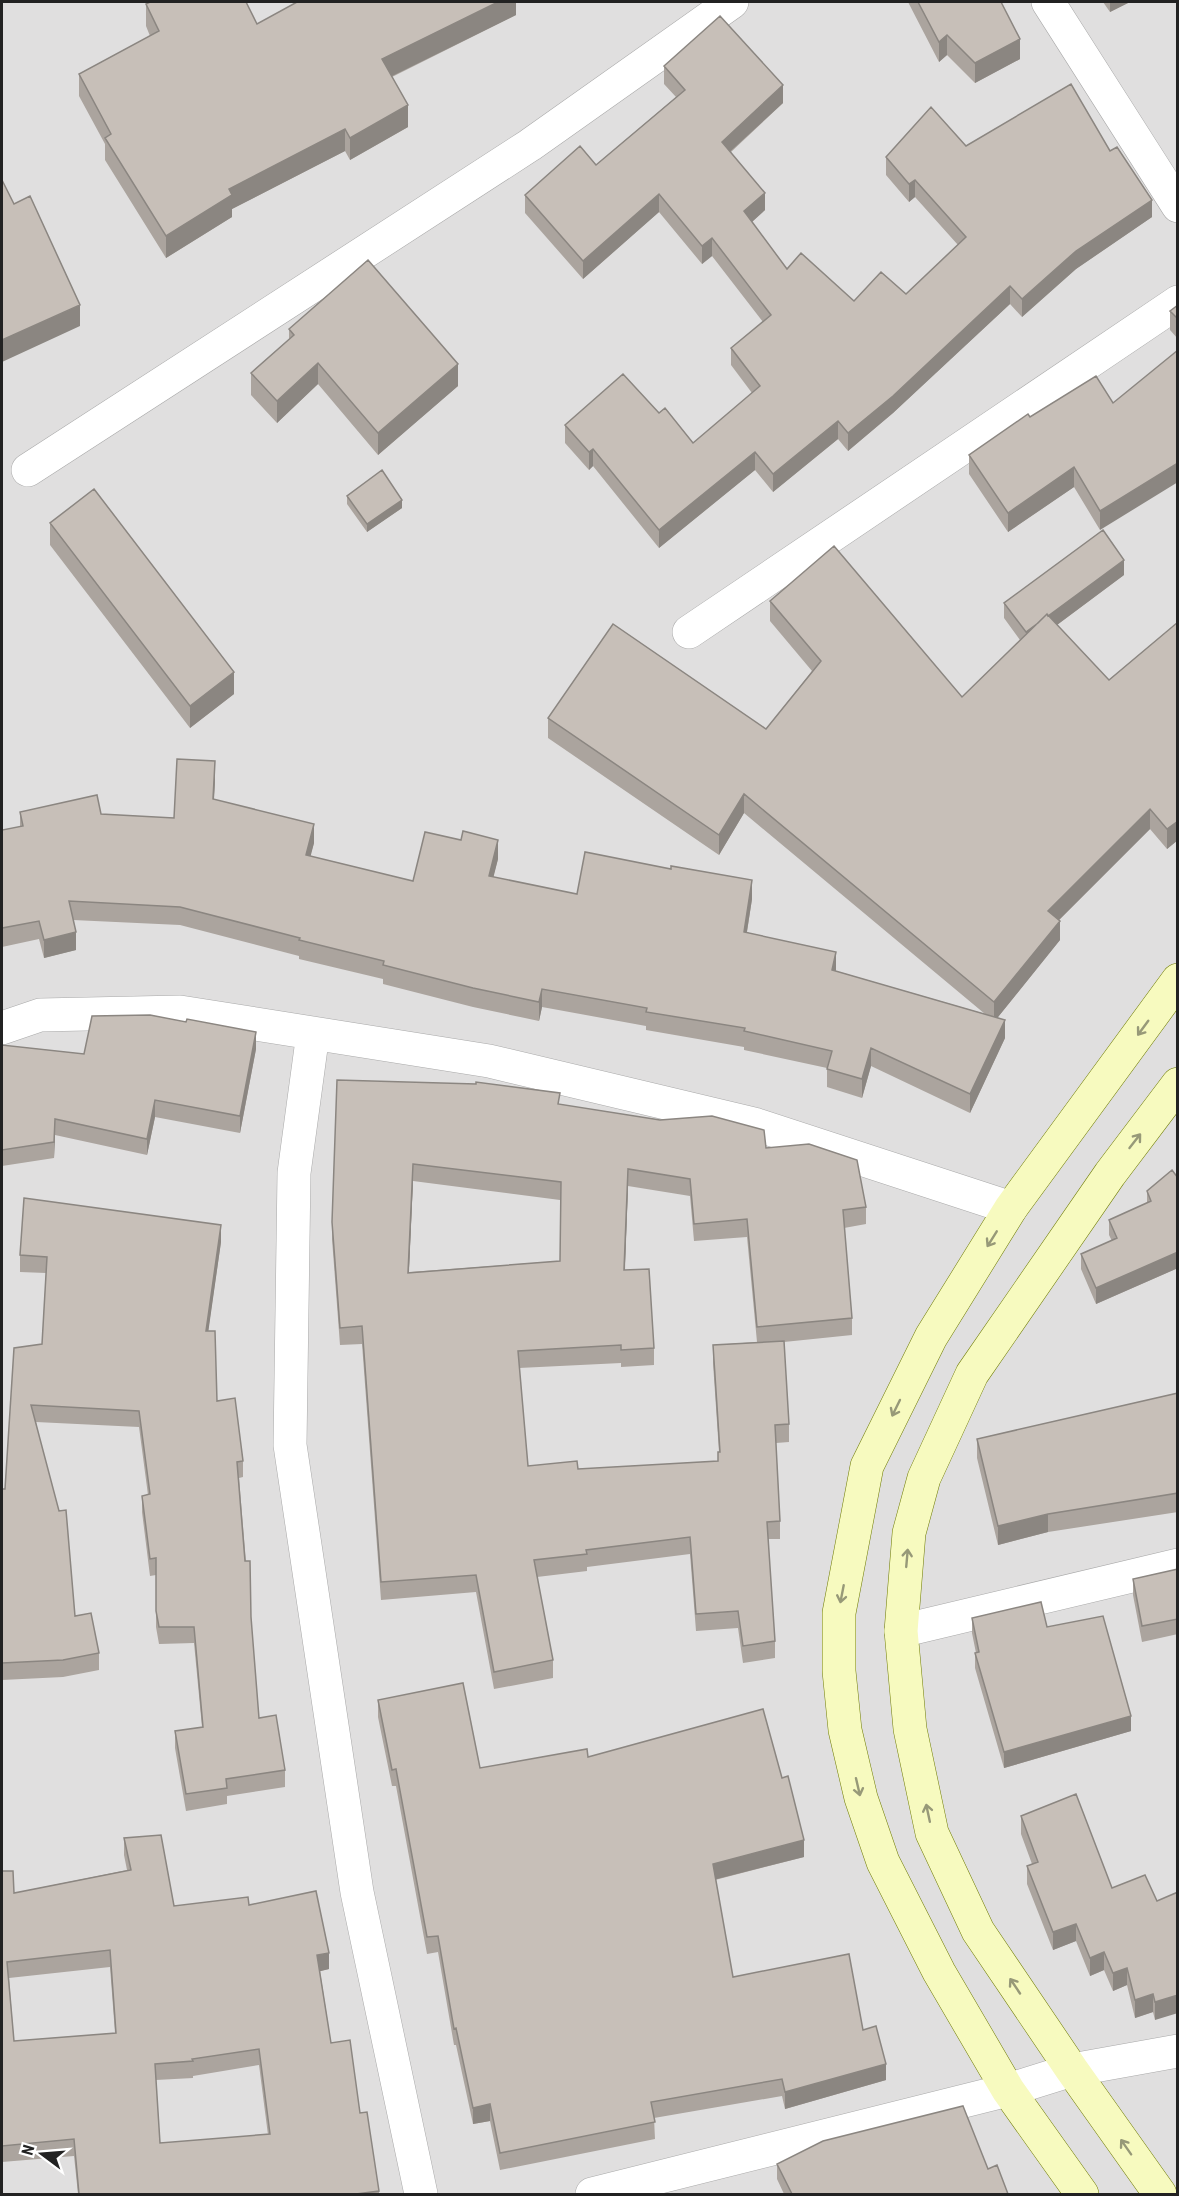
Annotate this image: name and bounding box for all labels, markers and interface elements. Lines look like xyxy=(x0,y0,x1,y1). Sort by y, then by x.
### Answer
one-way arrow xyxy=(1137,1019,1149,1035)
one-way arrow xyxy=(1129,1133,1142,1149)
one-way arrow xyxy=(985,1230,997,1247)
one-way arrow xyxy=(890,1399,901,1417)
one-way arrow xyxy=(902,1548,913,1568)
one-way arrow xyxy=(836,1584,847,1604)
one-way arrow xyxy=(853,1777,865,1796)
one-way arrow xyxy=(922,1804,933,1824)
one-way arrow xyxy=(1009,1978,1021,1995)
north arrow xyxy=(12,2124,72,2184)
one-way arrow xyxy=(1120,2139,1132,2155)
text: N xyxy=(18,2143,39,2157)

